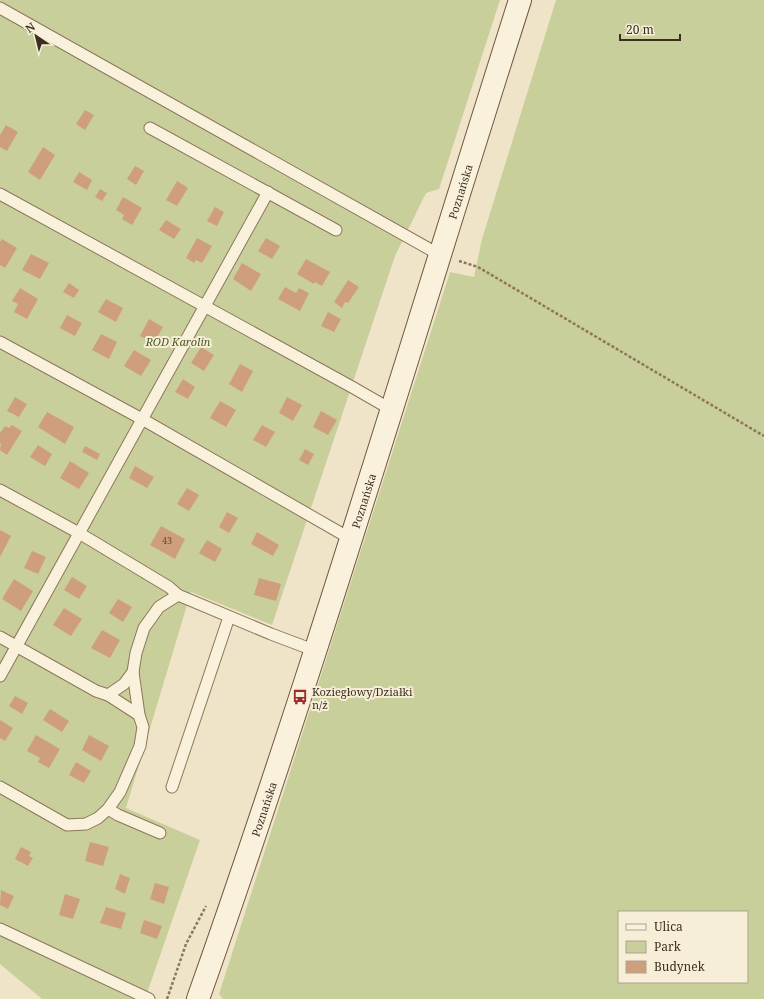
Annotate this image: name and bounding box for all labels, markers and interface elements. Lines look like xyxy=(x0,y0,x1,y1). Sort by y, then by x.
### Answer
north arrow xyxy=(16,16,56,56)
scale bar xyxy=(620,16,680,42)
text: N xyxy=(22,19,38,36)
text: 20 m xyxy=(626,21,654,38)
street label: Poznańska xyxy=(444,162,475,221)
park label: ROD Karolin xyxy=(145,334,211,349)
street label: Poznańska xyxy=(347,471,379,530)
house number: 43 xyxy=(162,534,172,547)
place label: Koziegłowy/Działki n/ż xyxy=(312,684,413,712)
bus stop icon: Koziegłowy/Działki n/ż xyxy=(291,688,309,706)
street label: Poznańska xyxy=(247,780,279,838)
legend xyxy=(618,911,748,983)
text: Ulica xyxy=(654,918,683,935)
text: Park xyxy=(654,938,682,955)
text: Budynek xyxy=(654,958,706,975)

